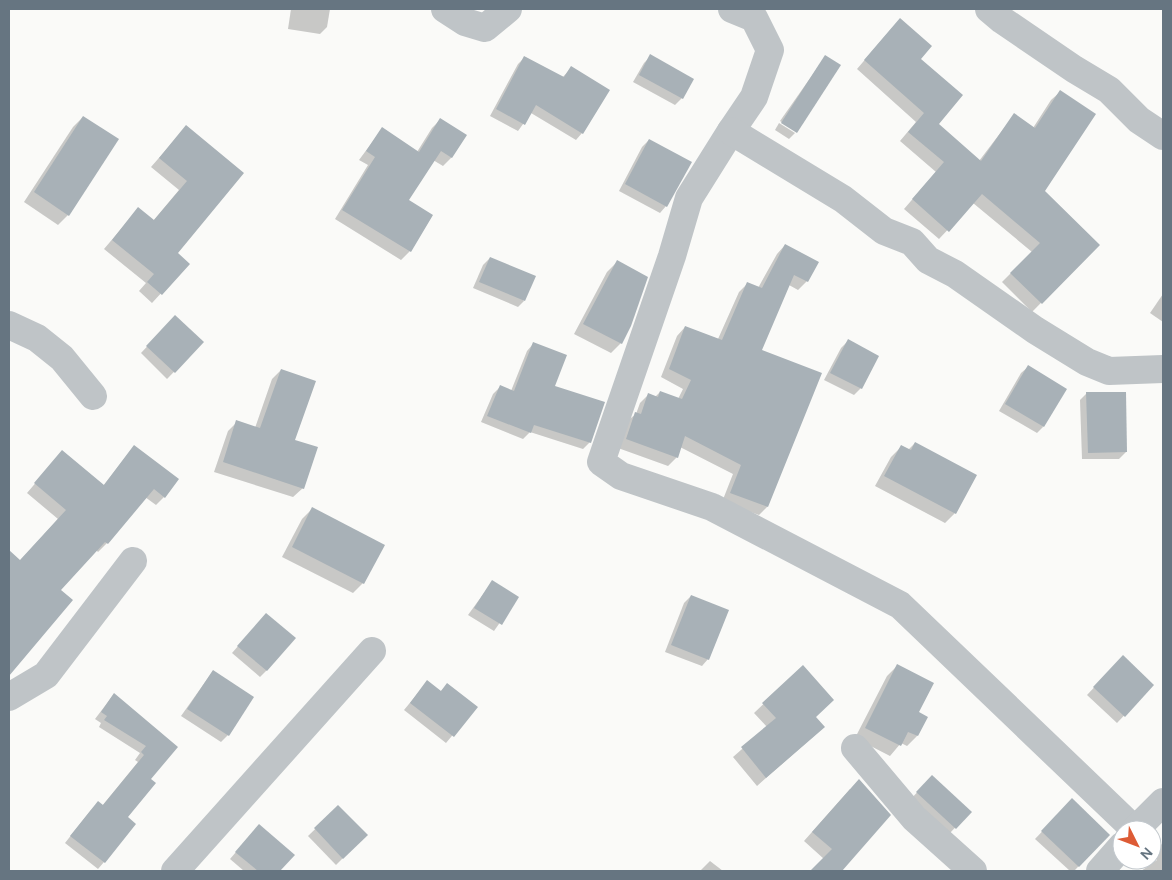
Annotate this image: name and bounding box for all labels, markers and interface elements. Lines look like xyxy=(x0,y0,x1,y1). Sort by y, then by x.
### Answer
north arrow xyxy=(1112,820,1162,870)
text: N xyxy=(1137,844,1157,864)

